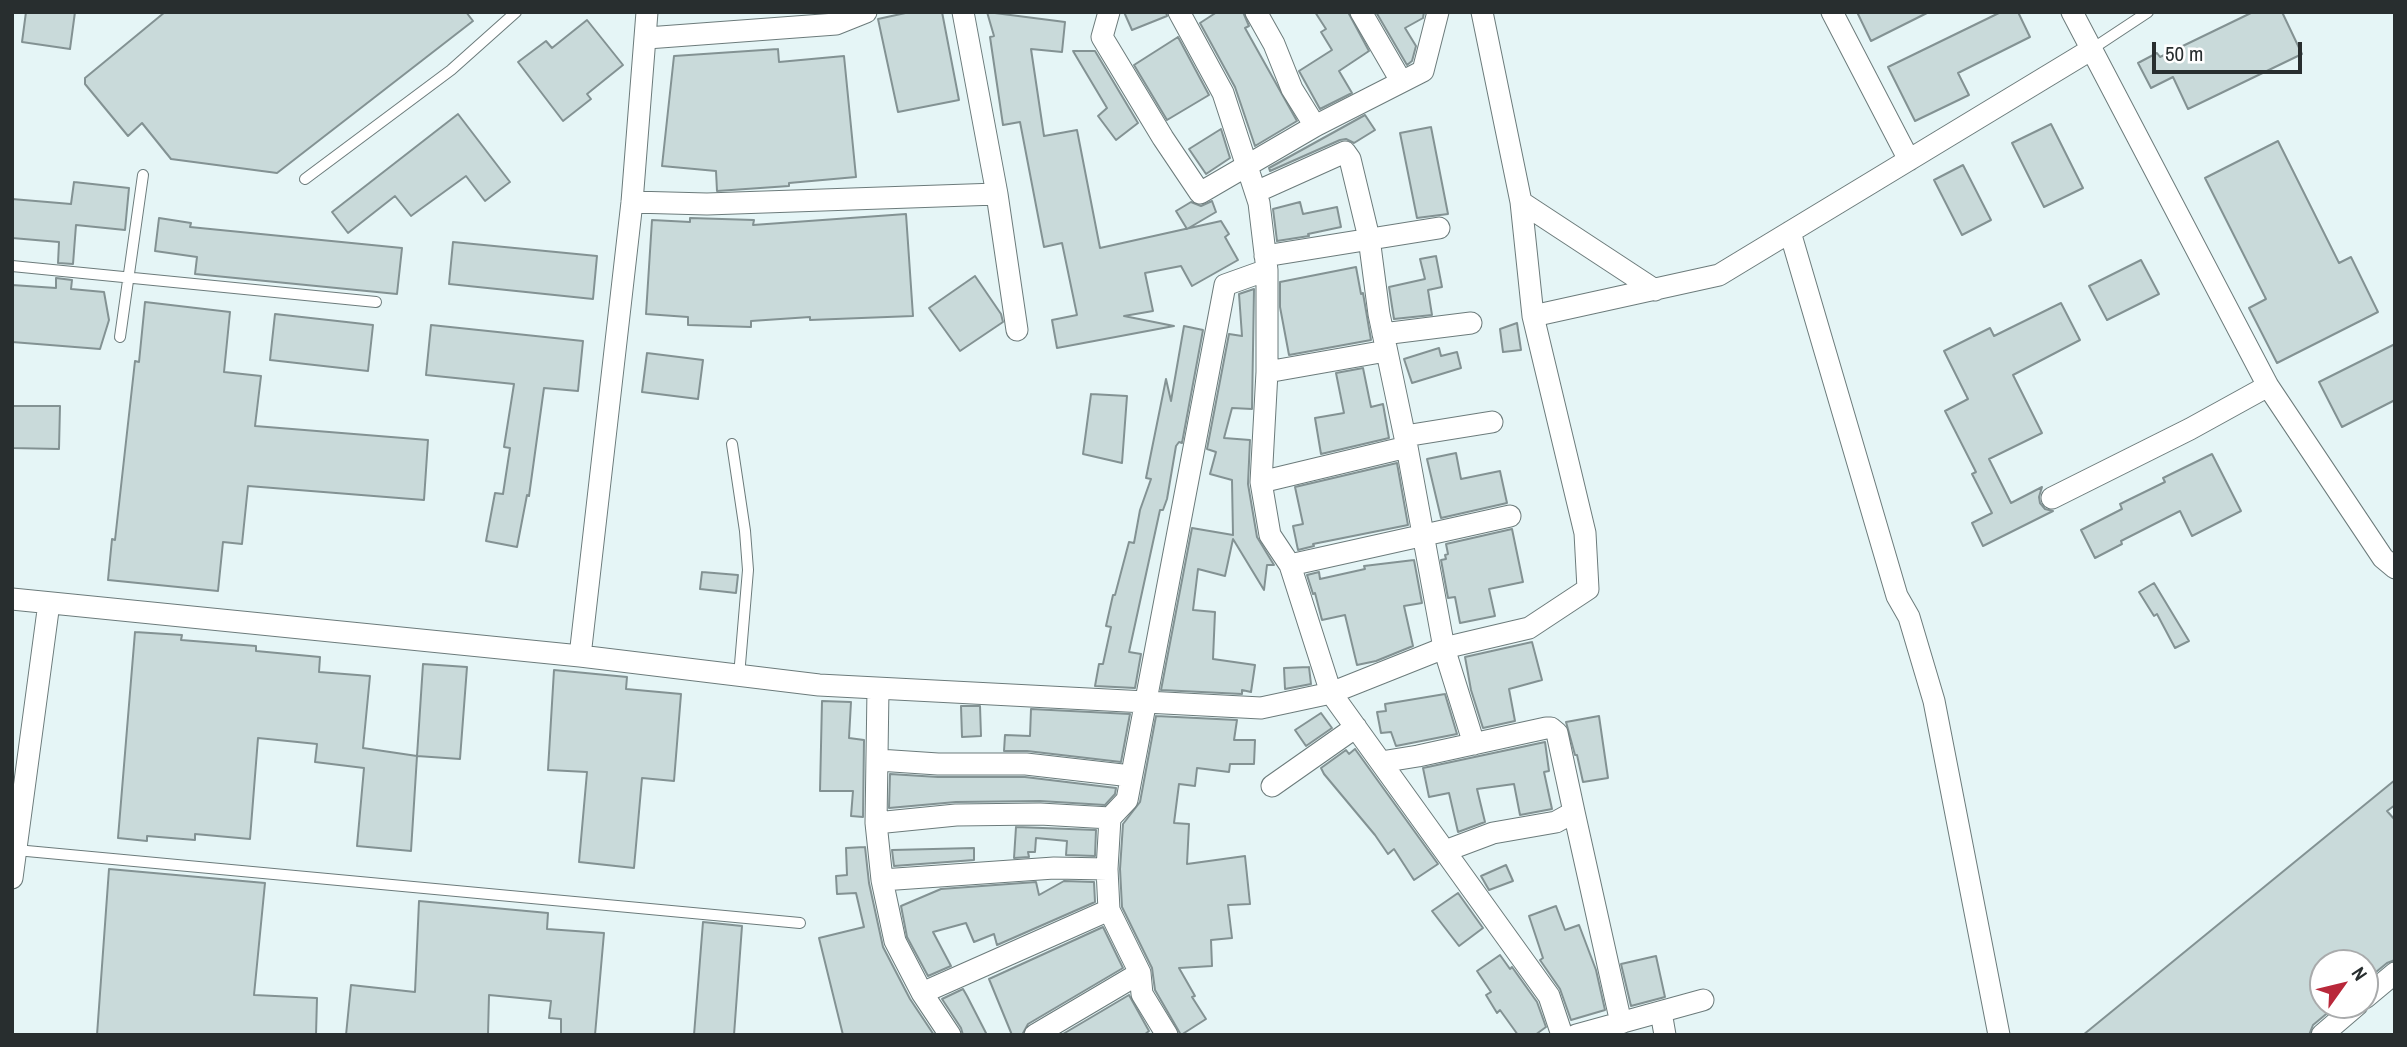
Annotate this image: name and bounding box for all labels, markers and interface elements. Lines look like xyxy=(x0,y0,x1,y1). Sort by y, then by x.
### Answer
scale bar xyxy=(2155,28,2306,72)
text: 50 m xyxy=(2165,39,2203,68)
north arrow xyxy=(2309,949,2379,1019)
text: N xyxy=(2346,961,2374,985)

